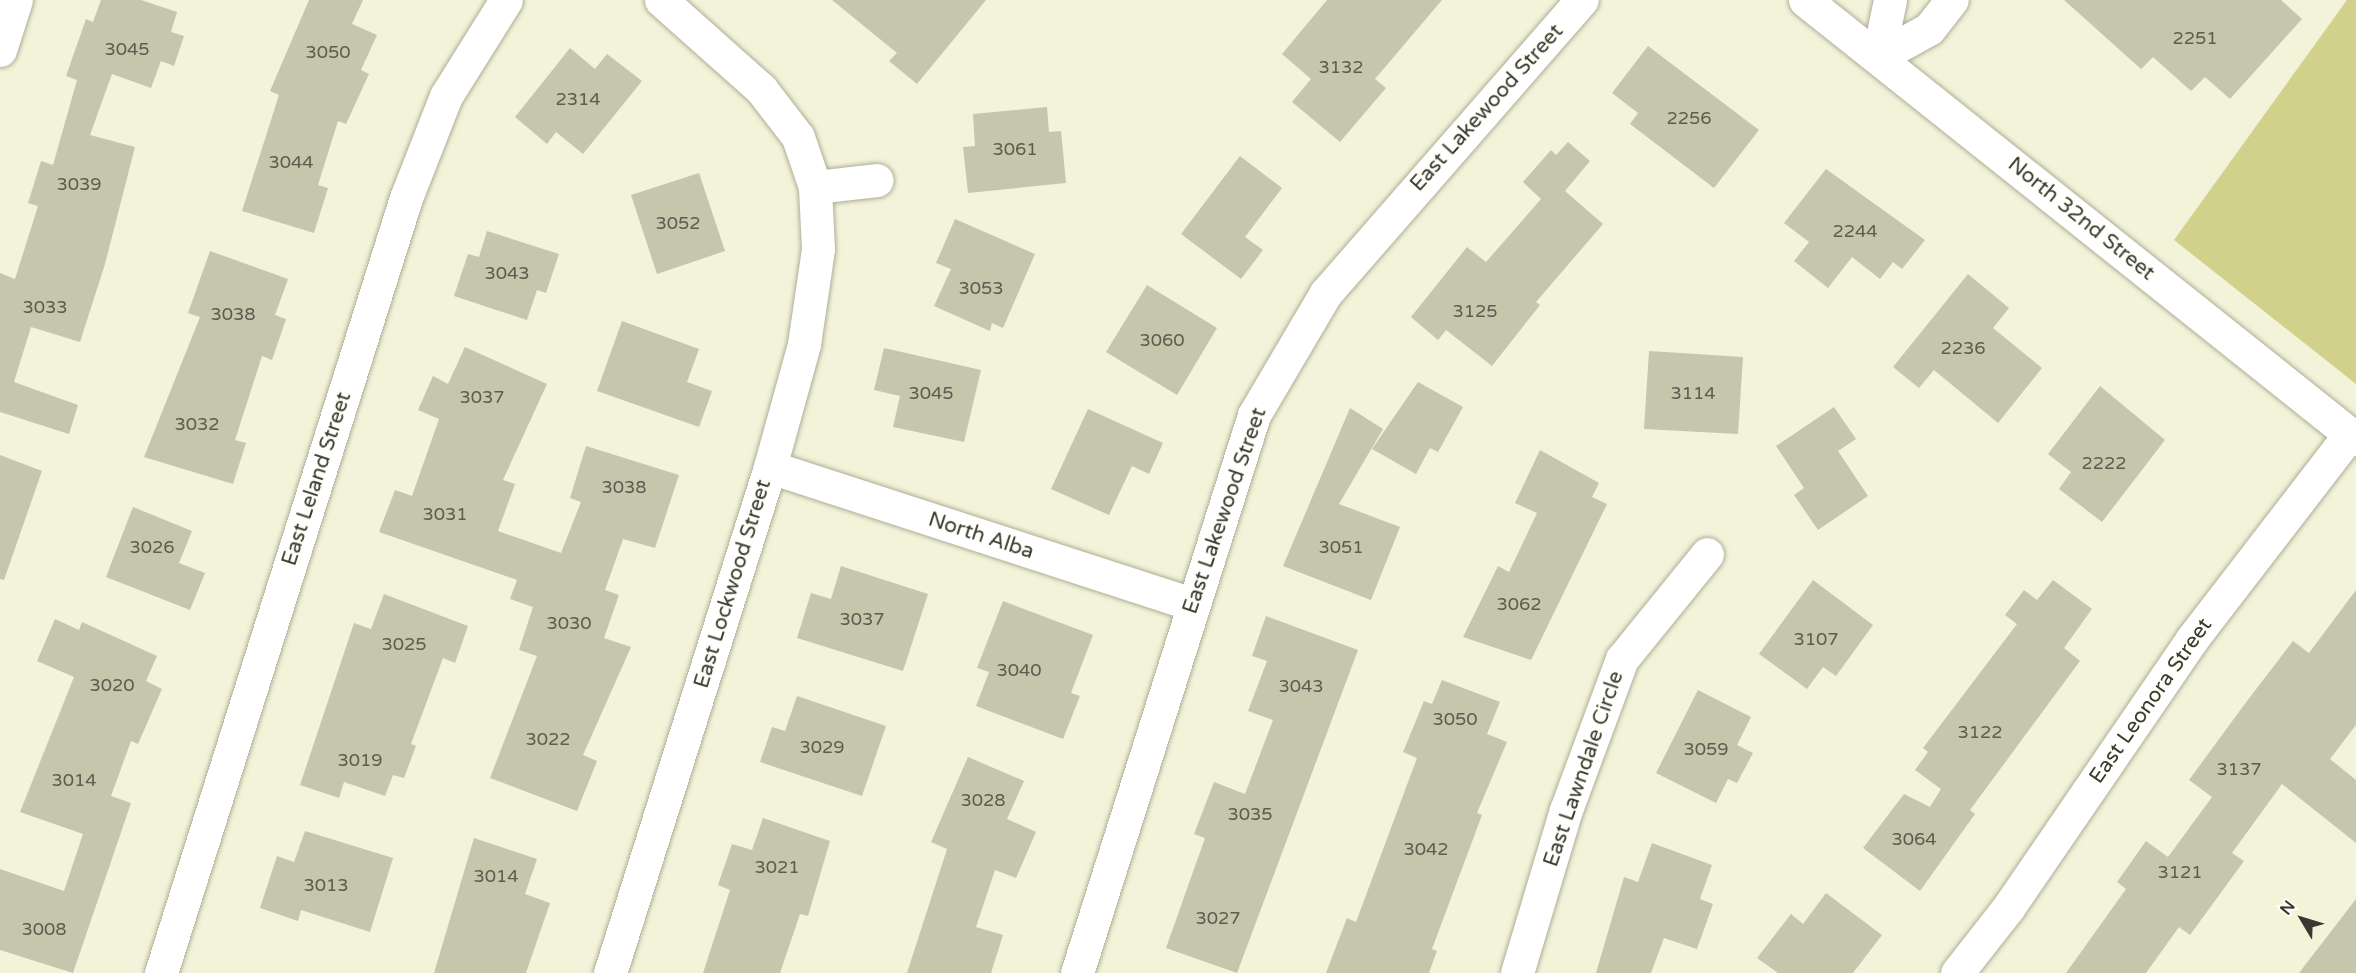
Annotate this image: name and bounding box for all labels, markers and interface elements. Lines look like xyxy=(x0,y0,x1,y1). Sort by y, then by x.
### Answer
street label: East Lakewood Street xyxy=(1405,19,1569,197)
house number: 2251 xyxy=(2172,27,2218,49)
house number: 3045 xyxy=(104,38,150,60)
house number: 3050 xyxy=(305,41,351,63)
house number: 3132 xyxy=(1318,56,1364,78)
house number: 2314 xyxy=(555,88,601,110)
house number: 2256 xyxy=(1666,107,1712,129)
house number: 3061 xyxy=(992,138,1038,160)
house number: 3044 xyxy=(268,151,314,173)
street label: North 32nd Street xyxy=(2003,152,2159,286)
house number: 3039 xyxy=(56,173,102,195)
house number: 3052 xyxy=(655,212,701,234)
house number: 2244 xyxy=(1832,220,1878,242)
house number: 3043 xyxy=(484,262,530,284)
house number: 3053 xyxy=(958,277,1004,299)
house number: 3033 xyxy=(22,296,68,318)
house number: 3125 xyxy=(1452,300,1498,322)
house number: 3038 xyxy=(210,303,256,325)
house number: 3060 xyxy=(1139,329,1185,351)
house number: 2236 xyxy=(1940,337,1986,359)
house number: 3045 xyxy=(908,382,954,404)
house number: 3114 xyxy=(1670,382,1716,404)
house number: 3037 xyxy=(459,386,505,408)
street label: East Leland Street xyxy=(277,389,357,569)
street label: East Lakewood Street xyxy=(1178,405,1272,617)
house number: 3032 xyxy=(174,413,220,435)
house number: 2222 xyxy=(2081,452,2127,474)
house number: 3038 xyxy=(601,476,647,498)
street label: East Lockwood Street xyxy=(689,477,777,691)
house number: 3031 xyxy=(422,503,468,525)
street label: North Alba xyxy=(925,507,1037,565)
house number: 3026 xyxy=(129,536,175,558)
house number: 3051 xyxy=(1318,536,1364,558)
house number: 3062 xyxy=(1496,593,1542,615)
house number: 3037 xyxy=(839,608,885,630)
house number: 3030 xyxy=(546,612,592,634)
street label: East Leonora Street xyxy=(2084,613,2218,789)
house number: 3107 xyxy=(1793,628,1839,650)
house number: 3025 xyxy=(381,633,427,655)
house number: 3040 xyxy=(996,659,1042,681)
street label: East Lawndale Circle xyxy=(1539,668,1629,870)
house number: 3020 xyxy=(89,674,135,696)
house number: 3043 xyxy=(1278,675,1324,697)
house number: 3050 xyxy=(1432,708,1478,730)
house number: 3122 xyxy=(1957,721,2003,743)
house number: 3022 xyxy=(525,728,571,750)
house number: 3029 xyxy=(799,736,845,758)
house number: 3059 xyxy=(1683,738,1729,760)
house number: 3019 xyxy=(337,749,383,771)
house number: 3137 xyxy=(2216,758,2262,780)
house number: 3014 xyxy=(51,769,97,791)
house number: 3028 xyxy=(960,789,1006,811)
house number: 3035 xyxy=(1227,803,1273,825)
house number: 3064 xyxy=(1891,828,1937,850)
house number: 3042 xyxy=(1403,838,1449,860)
house number: 3021 xyxy=(754,856,800,878)
house number: 3121 xyxy=(2157,861,2203,883)
house number: 3014 xyxy=(473,865,519,887)
house number: 3013 xyxy=(303,874,349,896)
north arrow xyxy=(2272,889,2332,949)
text: N xyxy=(2276,897,2300,919)
house number: 3027 xyxy=(1195,907,1241,929)
house number: 3008 xyxy=(21,918,67,940)

